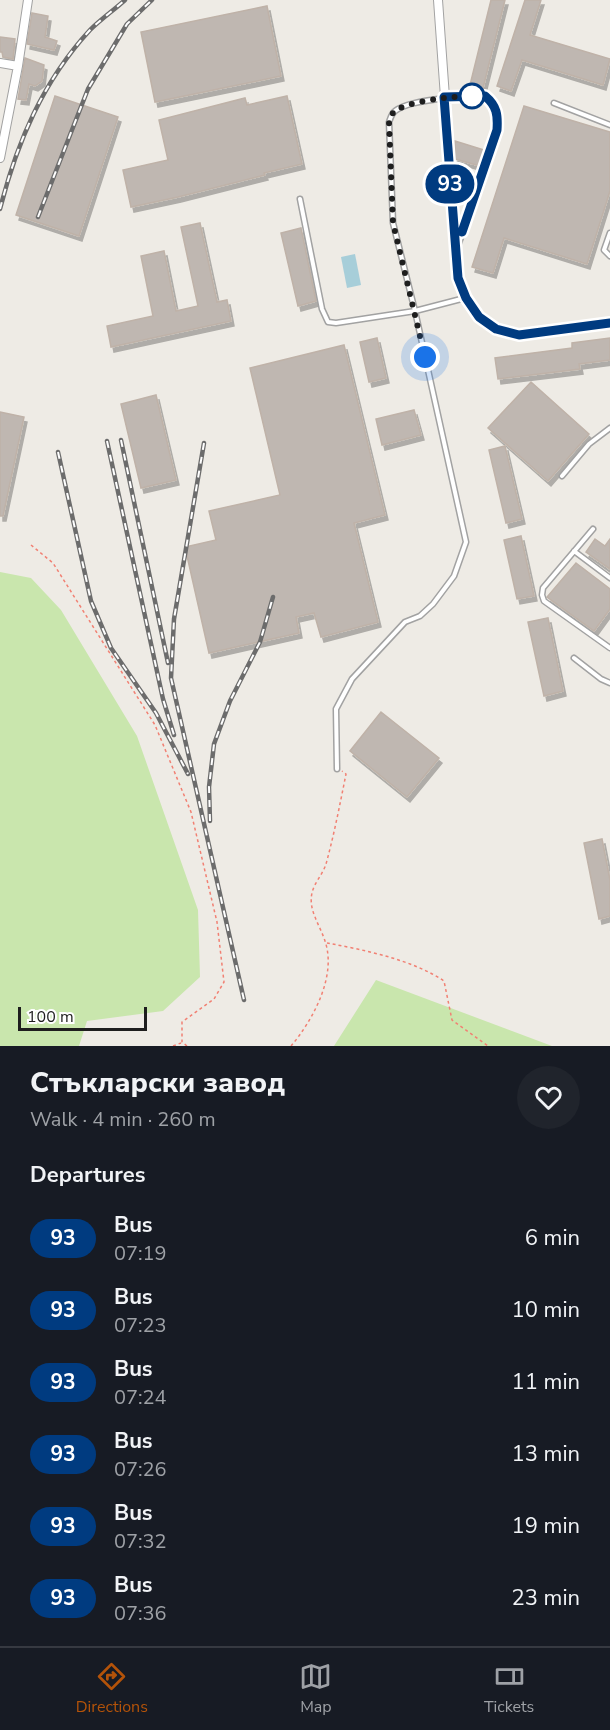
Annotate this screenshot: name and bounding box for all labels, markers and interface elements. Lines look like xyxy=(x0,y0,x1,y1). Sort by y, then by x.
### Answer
unlabelled marker xyxy=(459,83,485,109)
line badge: 93 xyxy=(423,164,477,204)
text: 93 xyxy=(437,170,463,198)
your location xyxy=(410,342,440,372)
scale bar xyxy=(18,1004,147,1032)
text: 100 m xyxy=(27,1006,74,1028)
text: Стъкларски завод xyxy=(30,1064,285,1102)
button: heart xyxy=(517,1066,580,1129)
text: Walk · 4 min · 260 m xyxy=(30,1106,216,1133)
text: Departures xyxy=(30,1160,145,1190)
text: Bus xyxy=(114,1210,153,1240)
text: 6 min xyxy=(525,1223,580,1253)
text: 93 xyxy=(50,1224,76,1252)
text: 07:19 xyxy=(114,1240,167,1267)
text: Bus xyxy=(114,1282,153,1312)
text: 10 min xyxy=(512,1295,580,1325)
text: 93 xyxy=(50,1296,76,1324)
text: 07:23 xyxy=(114,1312,167,1339)
text: Bus xyxy=(114,1354,153,1384)
text: 11 min xyxy=(512,1367,580,1397)
text: 93 xyxy=(50,1368,76,1396)
text: 07:24 xyxy=(114,1384,167,1411)
text: Bus xyxy=(114,1426,153,1456)
text: 13 min xyxy=(512,1439,580,1469)
text: 93 xyxy=(50,1440,76,1468)
text: 07:26 xyxy=(114,1456,167,1483)
text: Bus xyxy=(114,1498,153,1528)
text: 19 min xyxy=(512,1511,580,1541)
text: 93 xyxy=(50,1512,76,1540)
text: 07:32 xyxy=(114,1528,167,1555)
text: Bus xyxy=(114,1570,153,1600)
text: 23 min xyxy=(512,1583,580,1613)
text: 93 xyxy=(50,1584,76,1612)
text: 07:36 xyxy=(114,1600,167,1627)
tab: Directions xyxy=(76,1660,148,1718)
tab: Map xyxy=(299,1660,332,1718)
tab: Tickets xyxy=(484,1660,534,1718)

